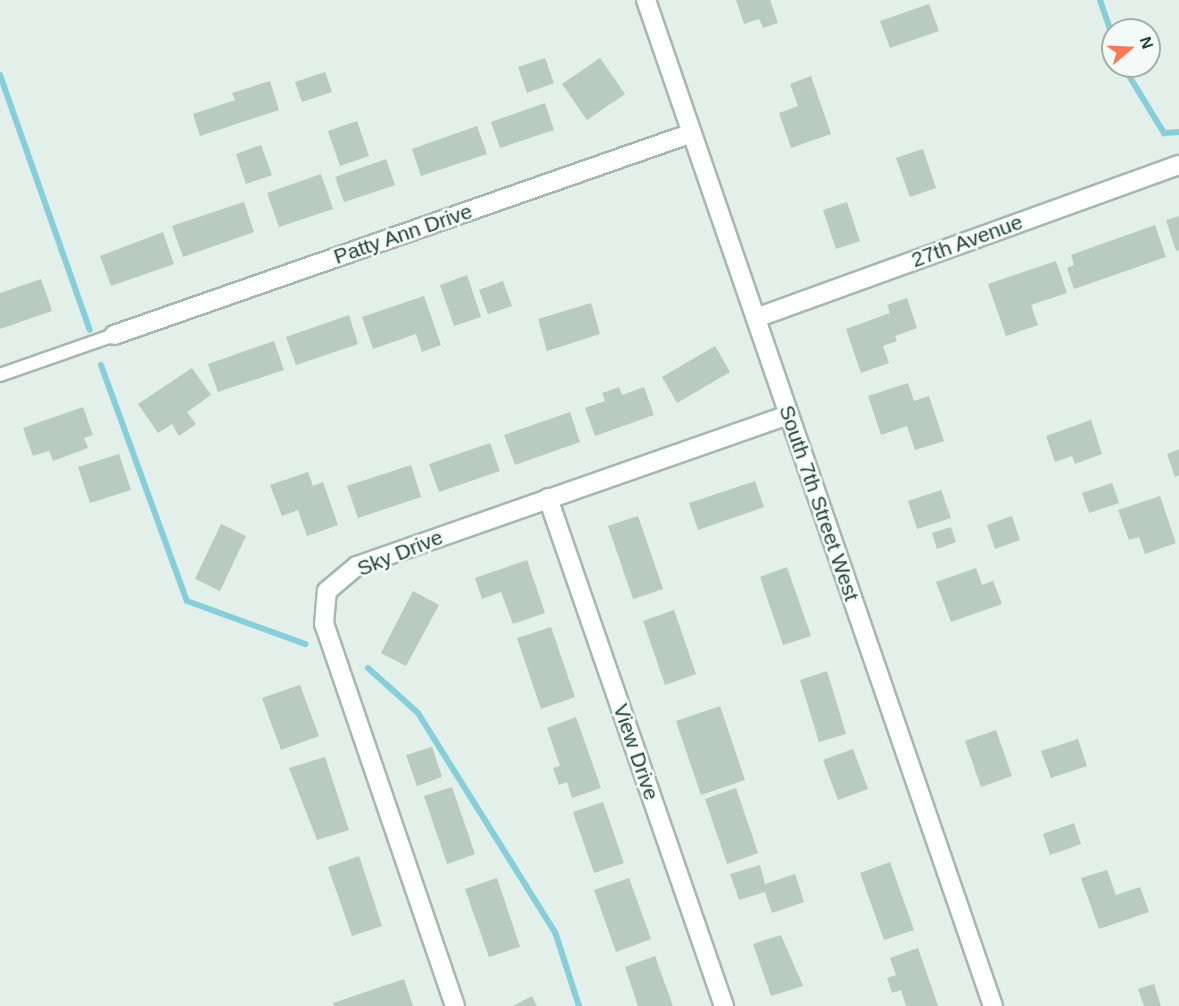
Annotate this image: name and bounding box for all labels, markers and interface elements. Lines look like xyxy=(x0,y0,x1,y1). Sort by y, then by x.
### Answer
north arrow xyxy=(1101,18,1161,78)
text: N xyxy=(1137,34,1157,51)
street label: Patty Ann Drive xyxy=(330,198,476,270)
street label: 27th Avenue xyxy=(907,209,1027,273)
street label: South 7th Street West xyxy=(774,402,864,604)
street label: Sky Drive xyxy=(354,524,446,582)
street label: View Drive xyxy=(608,701,664,803)

